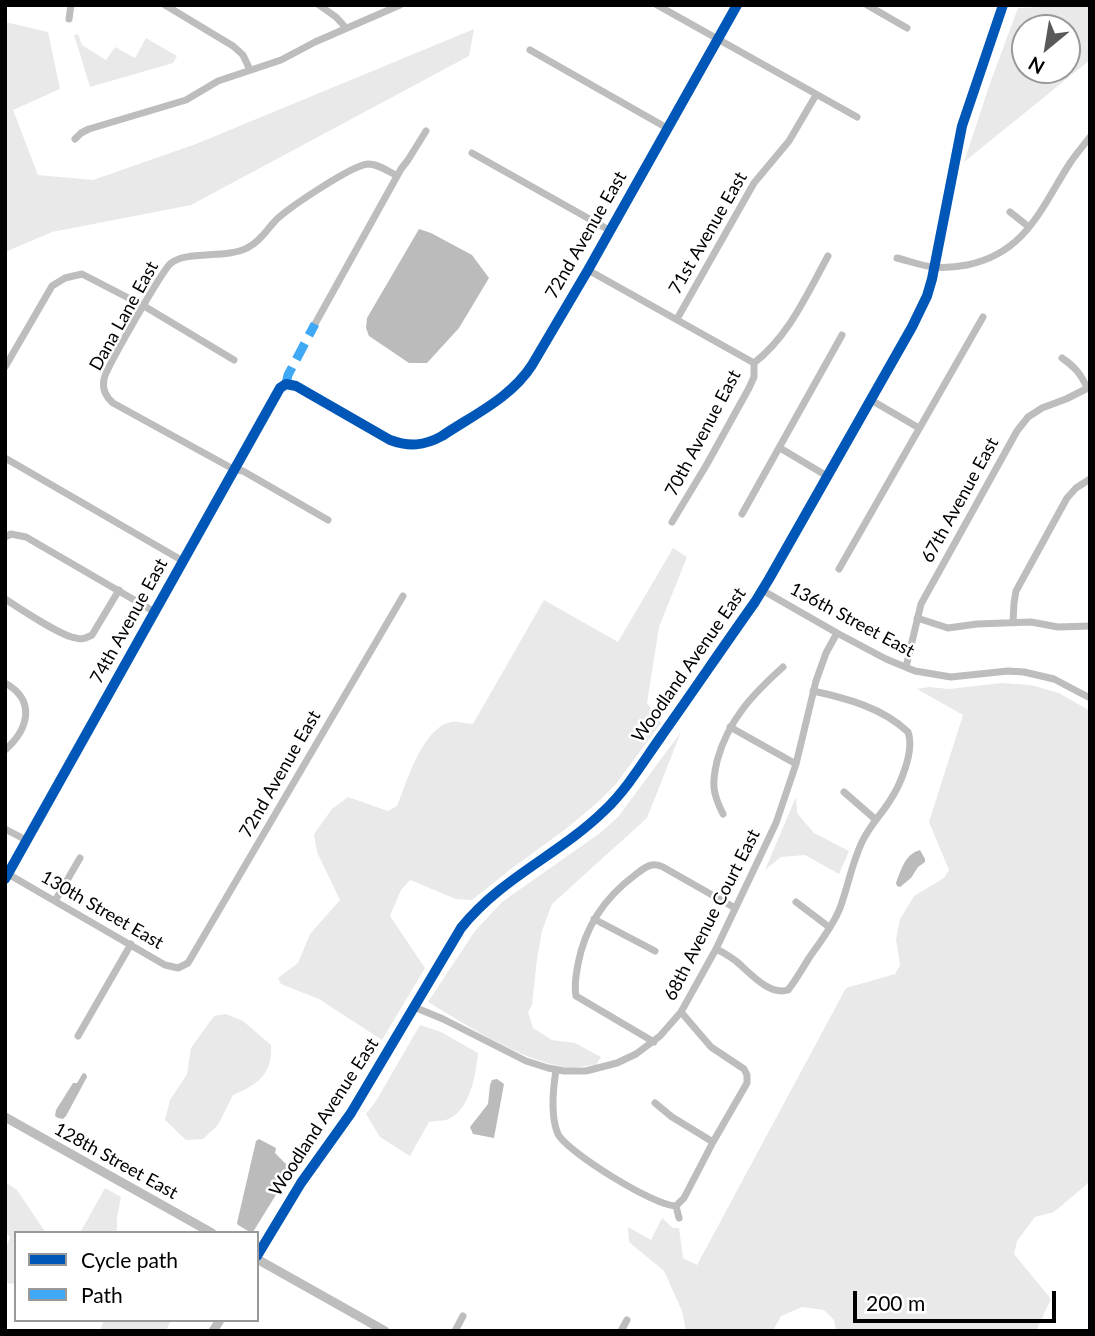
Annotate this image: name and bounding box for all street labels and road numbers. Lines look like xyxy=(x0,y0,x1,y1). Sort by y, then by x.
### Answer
street label: 72nd Avenue East xyxy=(541,168,631,302)
street label: 71st Avenue East xyxy=(664,168,752,298)
street label: Dana Lane East xyxy=(85,257,163,375)
street label: 70th Avenue East xyxy=(661,366,745,500)
street label: 67th Avenue East xyxy=(917,434,1003,566)
street label: 74th Avenue East xyxy=(86,555,172,687)
street label: 136th Street East xyxy=(786,578,918,662)
street label: Woodland Avenue East xyxy=(627,584,751,746)
street label: 72nd Avenue East xyxy=(235,707,325,841)
street label: 68th Avenue Court East xyxy=(659,826,765,1004)
street label: 130th Street East xyxy=(37,866,167,954)
street label: Woodland Avenue East xyxy=(265,1034,383,1200)
street label: 128th Street East xyxy=(50,1118,182,1204)

